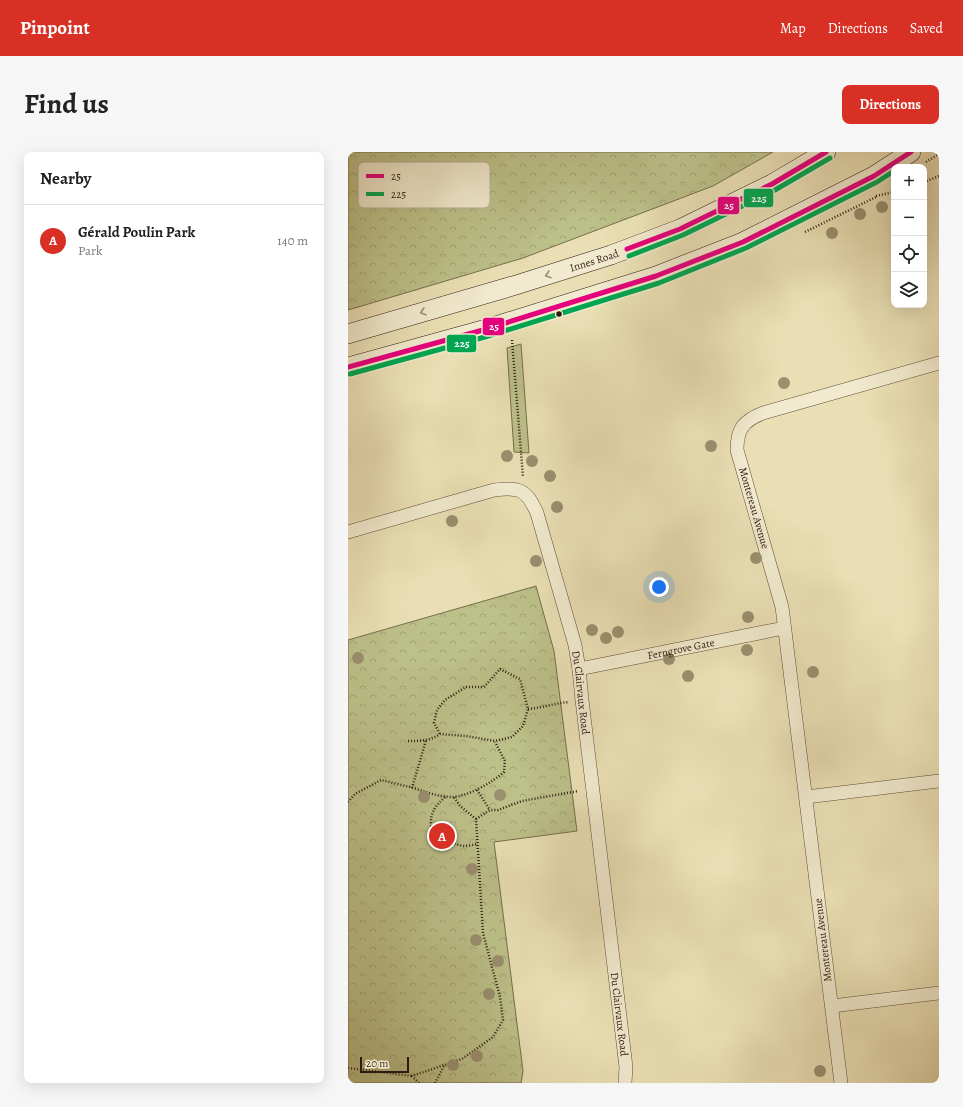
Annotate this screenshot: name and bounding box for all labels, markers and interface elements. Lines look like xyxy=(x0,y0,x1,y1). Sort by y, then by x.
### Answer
text: Pinpoint xyxy=(20,15,90,41)
text: Map xyxy=(780,19,806,38)
text: Directions xyxy=(828,19,888,38)
text: Saved xyxy=(910,19,943,38)
text: Find us xyxy=(24,85,109,123)
button: Directions xyxy=(842,85,939,124)
legend xyxy=(358,162,490,208)
map controls xyxy=(891,164,927,308)
button: + xyxy=(891,164,927,200)
text: Nearby xyxy=(40,167,91,190)
text: 25 xyxy=(391,169,401,184)
text: 225 xyxy=(391,187,406,202)
line badge: 225 xyxy=(743,188,774,208)
text: 225 xyxy=(751,191,767,206)
line badge: 25 xyxy=(717,196,740,215)
text: 25 xyxy=(724,198,734,213)
button: − xyxy=(891,200,927,236)
text: Gérald Poulin Park xyxy=(78,222,195,242)
text: A xyxy=(49,232,57,249)
text: 140 m xyxy=(277,232,308,249)
button: locate xyxy=(891,236,927,272)
text: Park xyxy=(78,242,102,259)
street label: Innes Road xyxy=(568,245,621,275)
one-way arrow xyxy=(545,270,552,279)
button: layers xyxy=(891,272,927,308)
one-way arrow xyxy=(420,307,427,316)
unlabelled marker xyxy=(554,309,564,319)
line badge: 25 xyxy=(482,317,505,336)
text: 25 xyxy=(489,319,499,334)
line badge: 225 xyxy=(446,334,477,353)
text: 225 xyxy=(454,336,470,351)
street label: Montereau Avenue xyxy=(735,465,773,551)
your location xyxy=(649,577,669,597)
street label: Ferngrove Gate xyxy=(646,635,716,663)
street label: Du Clairvaux Road xyxy=(569,649,594,735)
pin: A xyxy=(429,821,455,851)
street label: Montereau Avenue xyxy=(810,897,836,983)
street label: Du Clairvaux Road xyxy=(607,971,632,1057)
scale bar xyxy=(360,1055,409,1074)
text: 20 m xyxy=(366,1056,388,1071)

